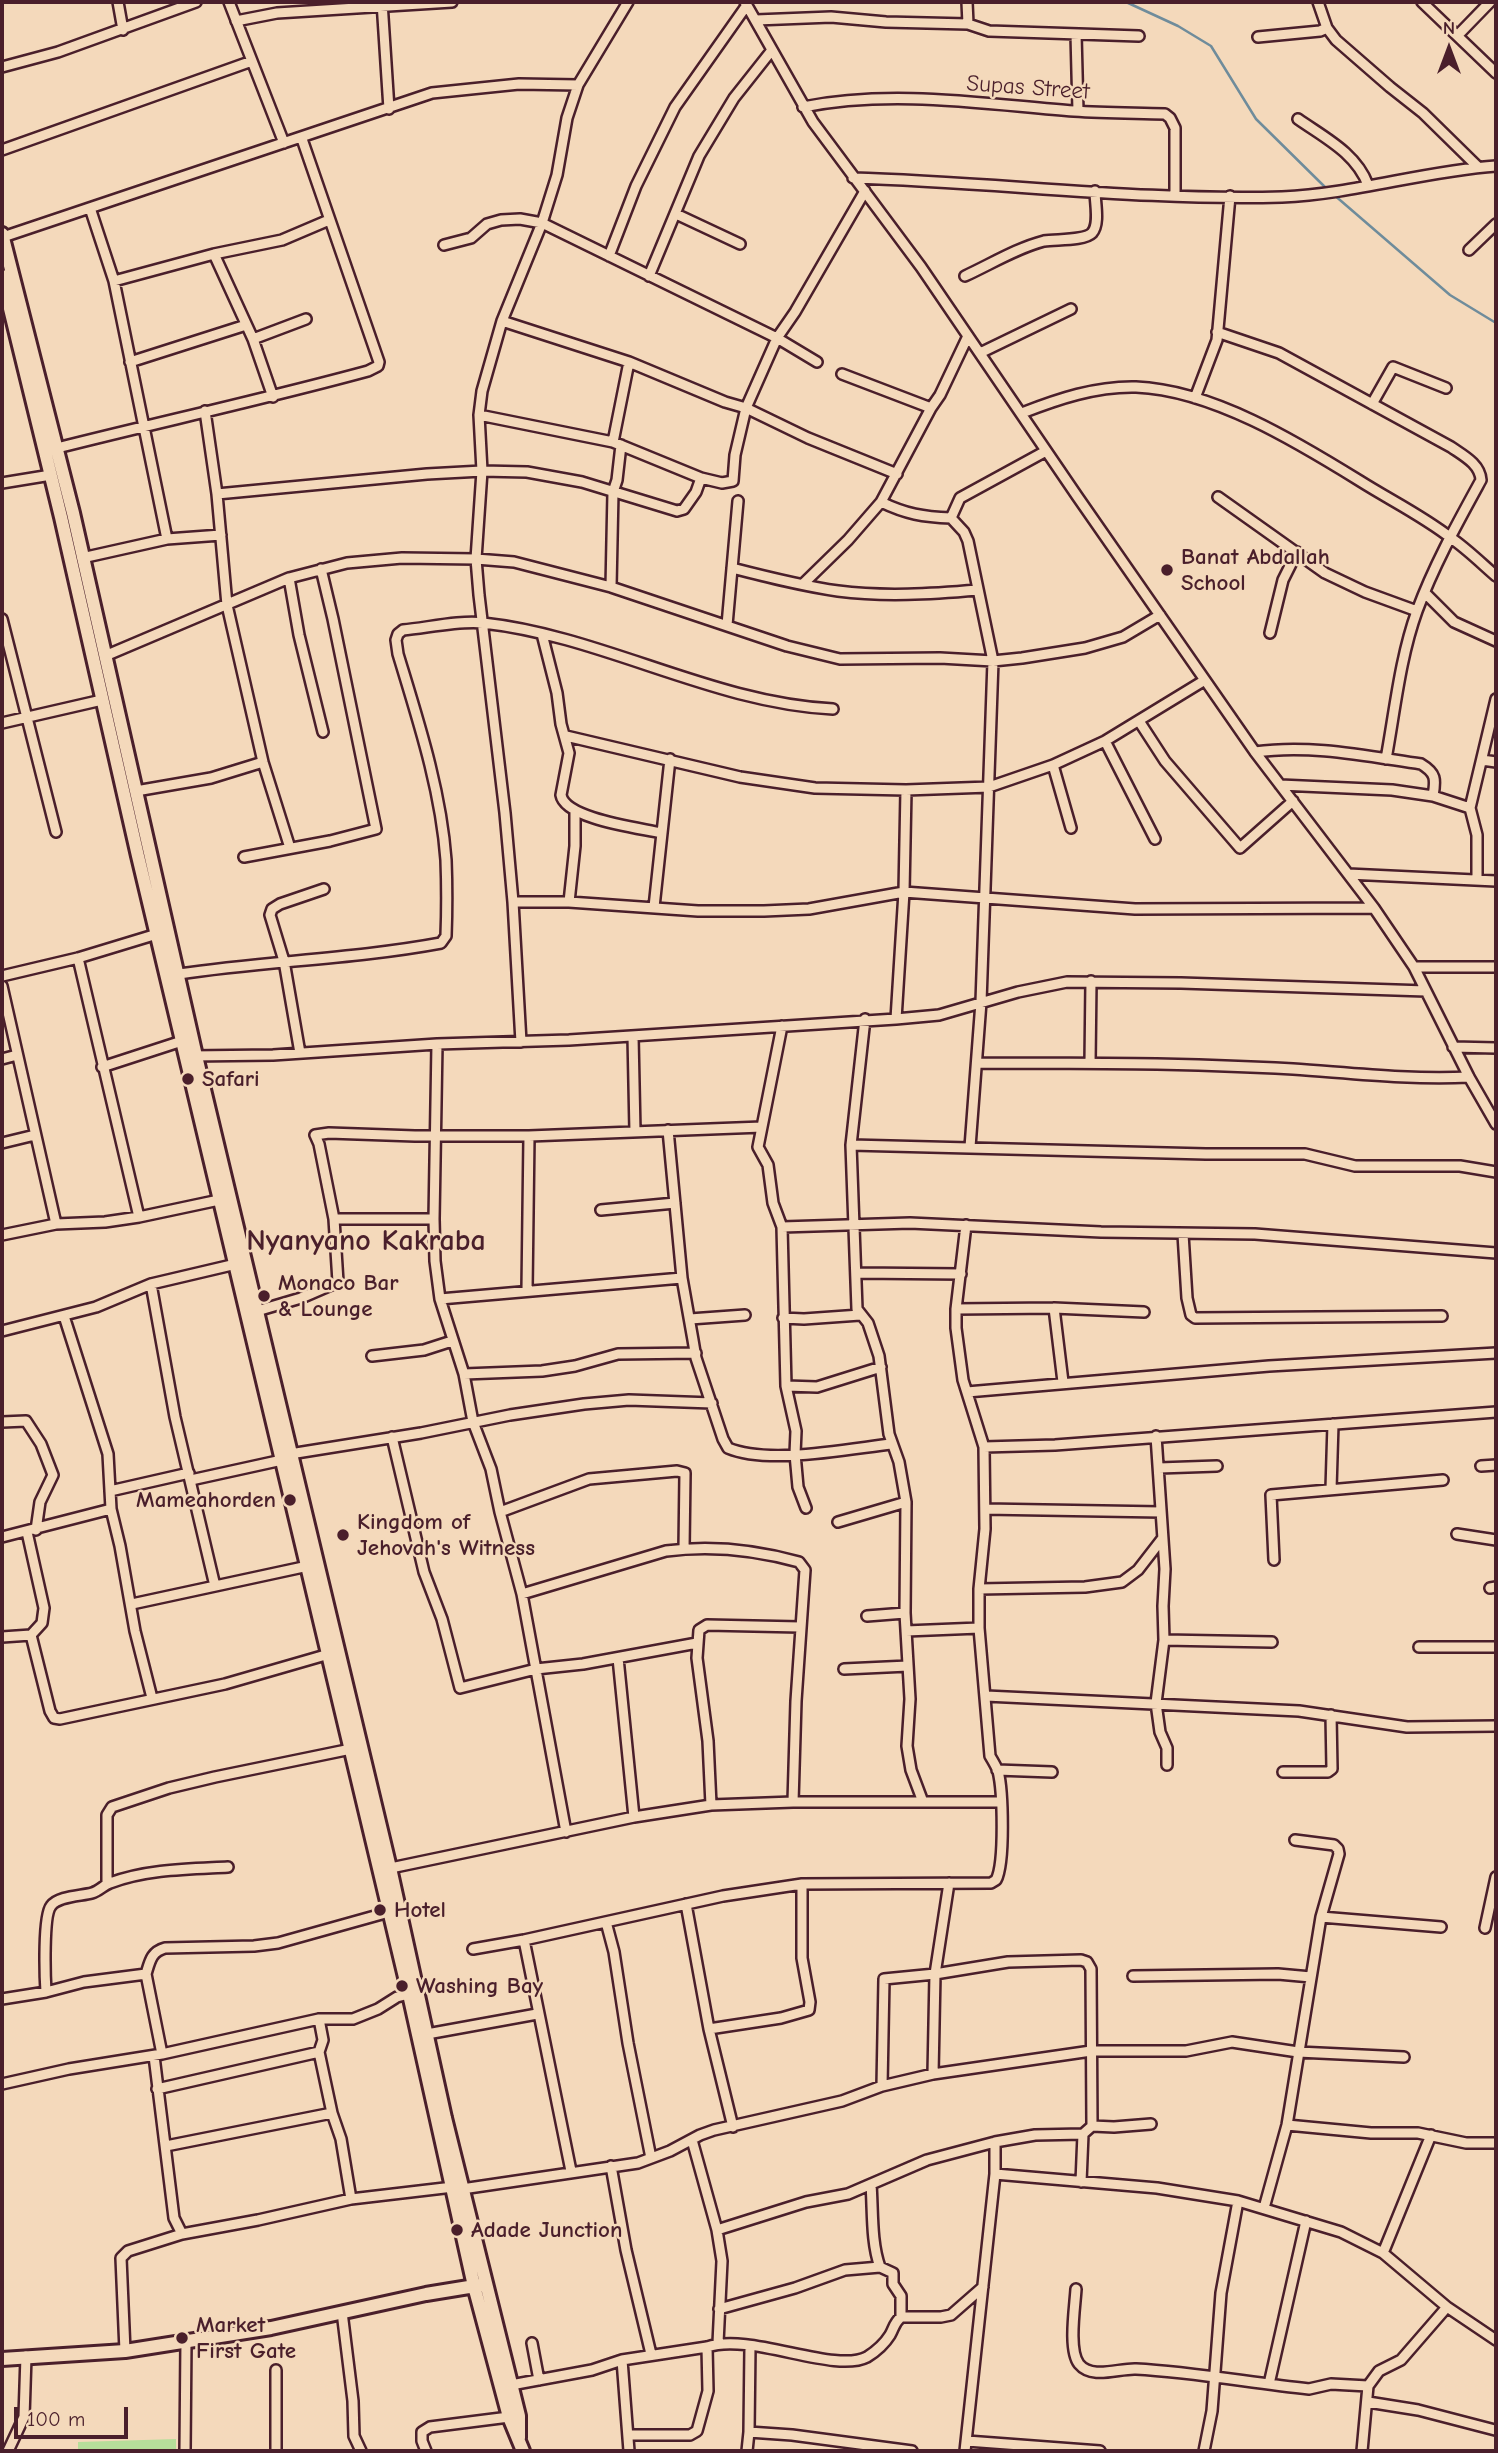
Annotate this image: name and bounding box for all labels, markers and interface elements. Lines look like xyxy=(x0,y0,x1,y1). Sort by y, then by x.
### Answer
north arrow xyxy=(1414,14,1484,84)
text: N xyxy=(1443,17,1455,39)
street label: Supas Street xyxy=(966,70,1090,106)
place label: Banat Abdallah School xyxy=(1181,543,1330,597)
marker: Banat Abdallah School xyxy=(1159,562,1175,578)
place label: Safari xyxy=(202,1065,260,1093)
marker: Safari xyxy=(180,1071,196,1087)
district label: Nyanyano Kakraba xyxy=(246,1224,486,1260)
place label: Monaco Bar & Lounge xyxy=(278,1269,398,1323)
marker: Monaco Bar & Lounge xyxy=(256,1288,272,1304)
place label: Mameahorden xyxy=(136,1486,276,1514)
marker: Mameahorden xyxy=(282,1492,298,1508)
place label: Kingdom of Jehovah's Witness xyxy=(357,1508,535,1562)
marker: Kingdom of Jehovah's Witness xyxy=(335,1527,351,1543)
place label: Hotel xyxy=(394,1896,446,1924)
marker: Hotel xyxy=(372,1902,388,1918)
place label: Washing Bay xyxy=(416,1972,543,2000)
marker: Washing Bay xyxy=(394,1978,410,1994)
place label: Adade Junction xyxy=(471,2216,622,2244)
marker: Adade Junction xyxy=(449,2222,465,2238)
place label: Market First Gate xyxy=(196,2311,296,2365)
marker: Market First Gate xyxy=(174,2330,190,2346)
scale bar xyxy=(18,2394,131,2438)
text: 100 m xyxy=(27,2407,85,2431)

